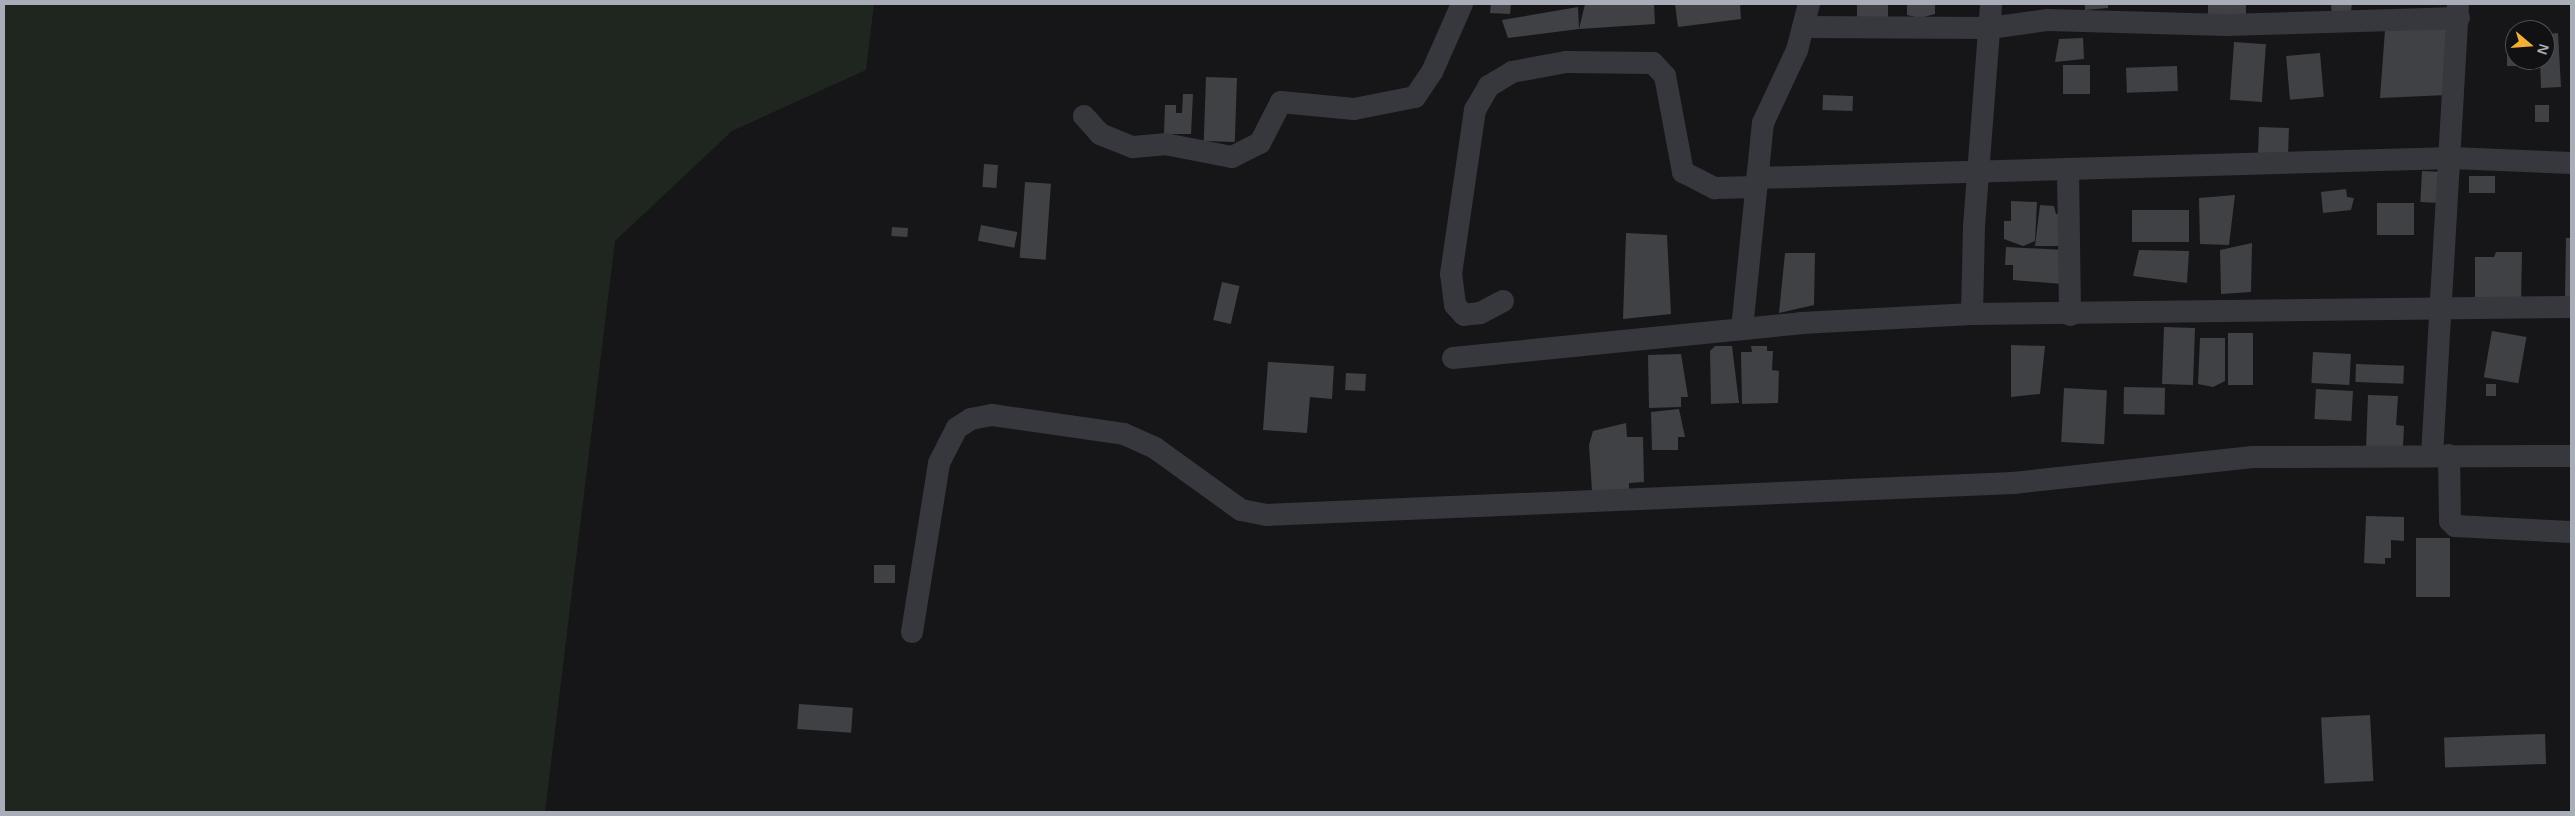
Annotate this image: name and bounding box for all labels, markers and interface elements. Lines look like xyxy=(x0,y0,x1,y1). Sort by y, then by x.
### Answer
north arrow xyxy=(2505,20,2555,70)
text: N xyxy=(2534,42,2552,57)

